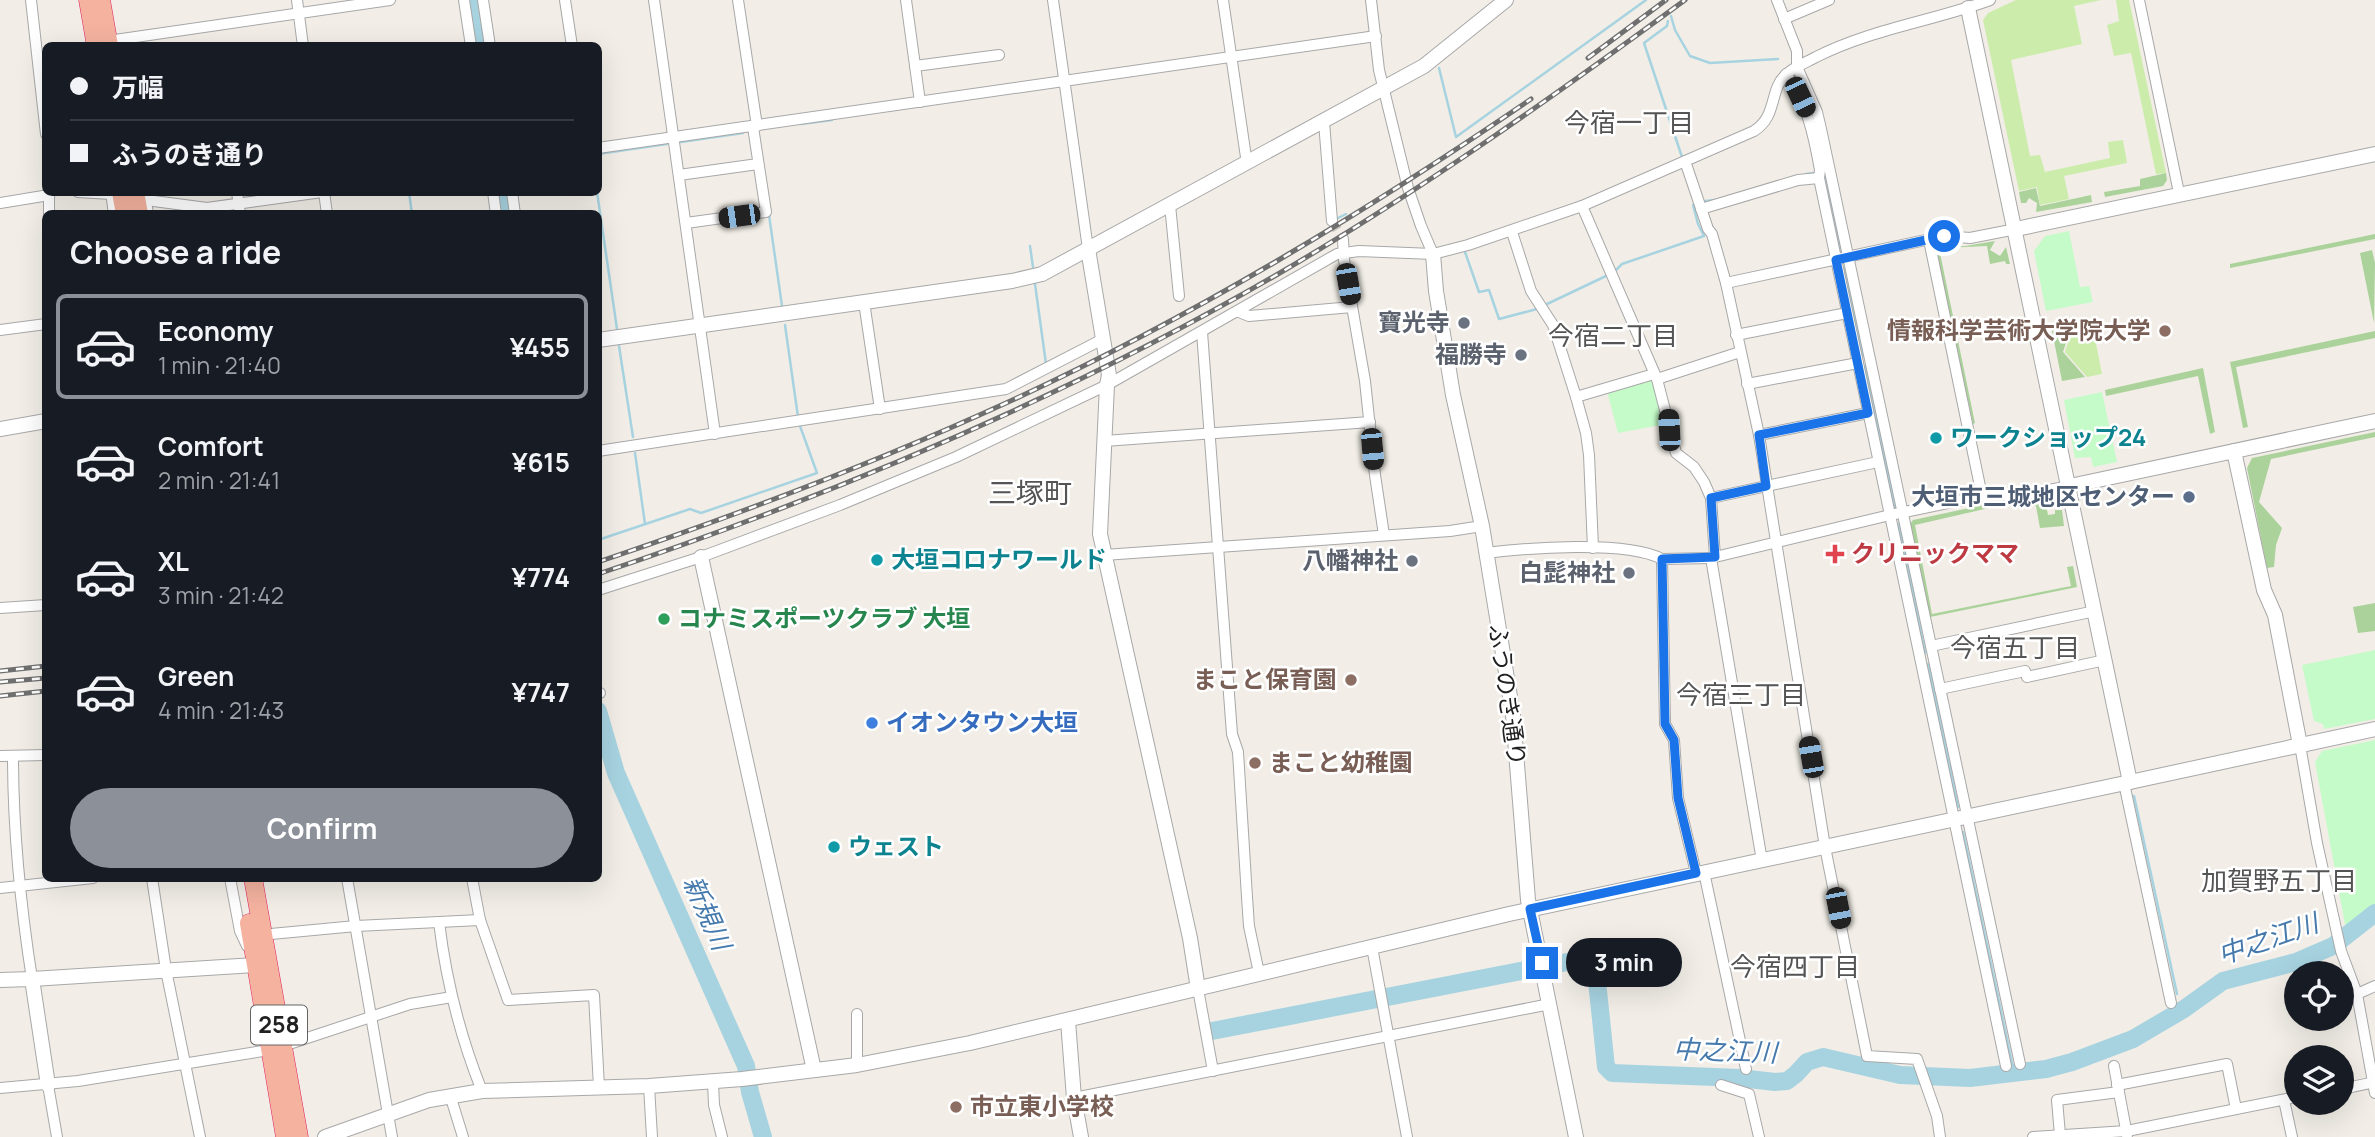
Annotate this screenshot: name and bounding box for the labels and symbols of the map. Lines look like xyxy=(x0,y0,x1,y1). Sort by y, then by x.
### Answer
car xyxy=(1782,74,1819,120)
district label: 今宿一丁目 xyxy=(1564,104,1694,140)
car xyxy=(717,203,762,229)
route start xyxy=(1928,220,1960,252)
car xyxy=(1335,261,1362,307)
place label: 寶光寺 xyxy=(1378,305,1450,338)
place label: 情報科学芸術大学院大学 xyxy=(1887,313,2151,346)
marker: 寶光寺 xyxy=(1456,315,1472,331)
district label: 今宿二丁目 xyxy=(1548,317,1678,353)
marker: 情報科学芸術大学院大学 xyxy=(2157,323,2173,339)
place label: 福勝寺 xyxy=(1435,337,1507,370)
marker: 福勝寺 xyxy=(1513,347,1529,363)
car xyxy=(1658,408,1681,452)
place label: ワークショップ24 xyxy=(1950,420,2146,453)
car xyxy=(1360,427,1385,471)
marker: ワークショップ24 xyxy=(1928,430,1944,446)
district label: 三塚町 xyxy=(988,473,1072,511)
place label: 大垣市三城地区センター xyxy=(1911,479,2175,512)
marker: 大垣市三城地区センター xyxy=(2181,489,2197,505)
place label: クリニックママ xyxy=(1851,536,2019,569)
place label: 大垣コロナワールド xyxy=(891,542,1107,575)
place label: 八幡神社 xyxy=(1302,543,1398,576)
marker: クリニックママ xyxy=(1825,544,1845,564)
marker: 大垣コロナワールド xyxy=(869,552,885,568)
marker: 八幡神社 xyxy=(1404,553,1420,569)
place label: 白髭神社 xyxy=(1519,555,1615,588)
marker: 白髭神社 xyxy=(1621,565,1637,581)
place label: コナミスポーツクラブ 大垣 xyxy=(678,601,970,634)
marker: コナミスポーツクラブ 大垣 xyxy=(656,611,672,627)
street label: ふうのき通り xyxy=(1482,622,1535,768)
district label: 今宿五丁目 xyxy=(1950,629,2080,665)
place label: まこと保育園 xyxy=(1193,662,1337,695)
marker: まこと保育園 xyxy=(1343,672,1359,688)
district label: 今宿三丁目 xyxy=(1676,676,1806,712)
place label: イオンタウン大垣 xyxy=(886,705,1078,738)
marker: イオンタウン大垣 xyxy=(864,715,880,731)
car xyxy=(1798,734,1825,780)
place label: まこと幼稚園 xyxy=(1269,745,1413,778)
marker: まこと幼稚園 xyxy=(1247,755,1263,771)
place label: ウェスト xyxy=(848,829,944,862)
marker: ウェスト xyxy=(826,839,842,855)
district label: 加賀野五丁目 xyxy=(2201,862,2357,898)
water label: 新規川 xyxy=(676,870,741,958)
car xyxy=(1824,885,1853,931)
water label: 中之江川 xyxy=(2213,903,2326,972)
callout: 3 min xyxy=(1566,939,1682,988)
route end xyxy=(1526,947,1558,979)
district label: 今宿四丁目 xyxy=(1730,948,1860,984)
road number: 258 xyxy=(251,1006,307,1044)
water label: 中之江川 xyxy=(1672,1030,1781,1070)
place label: 市立東小学校 xyxy=(970,1089,1114,1122)
marker: 市立東小学校 xyxy=(948,1099,964,1115)

